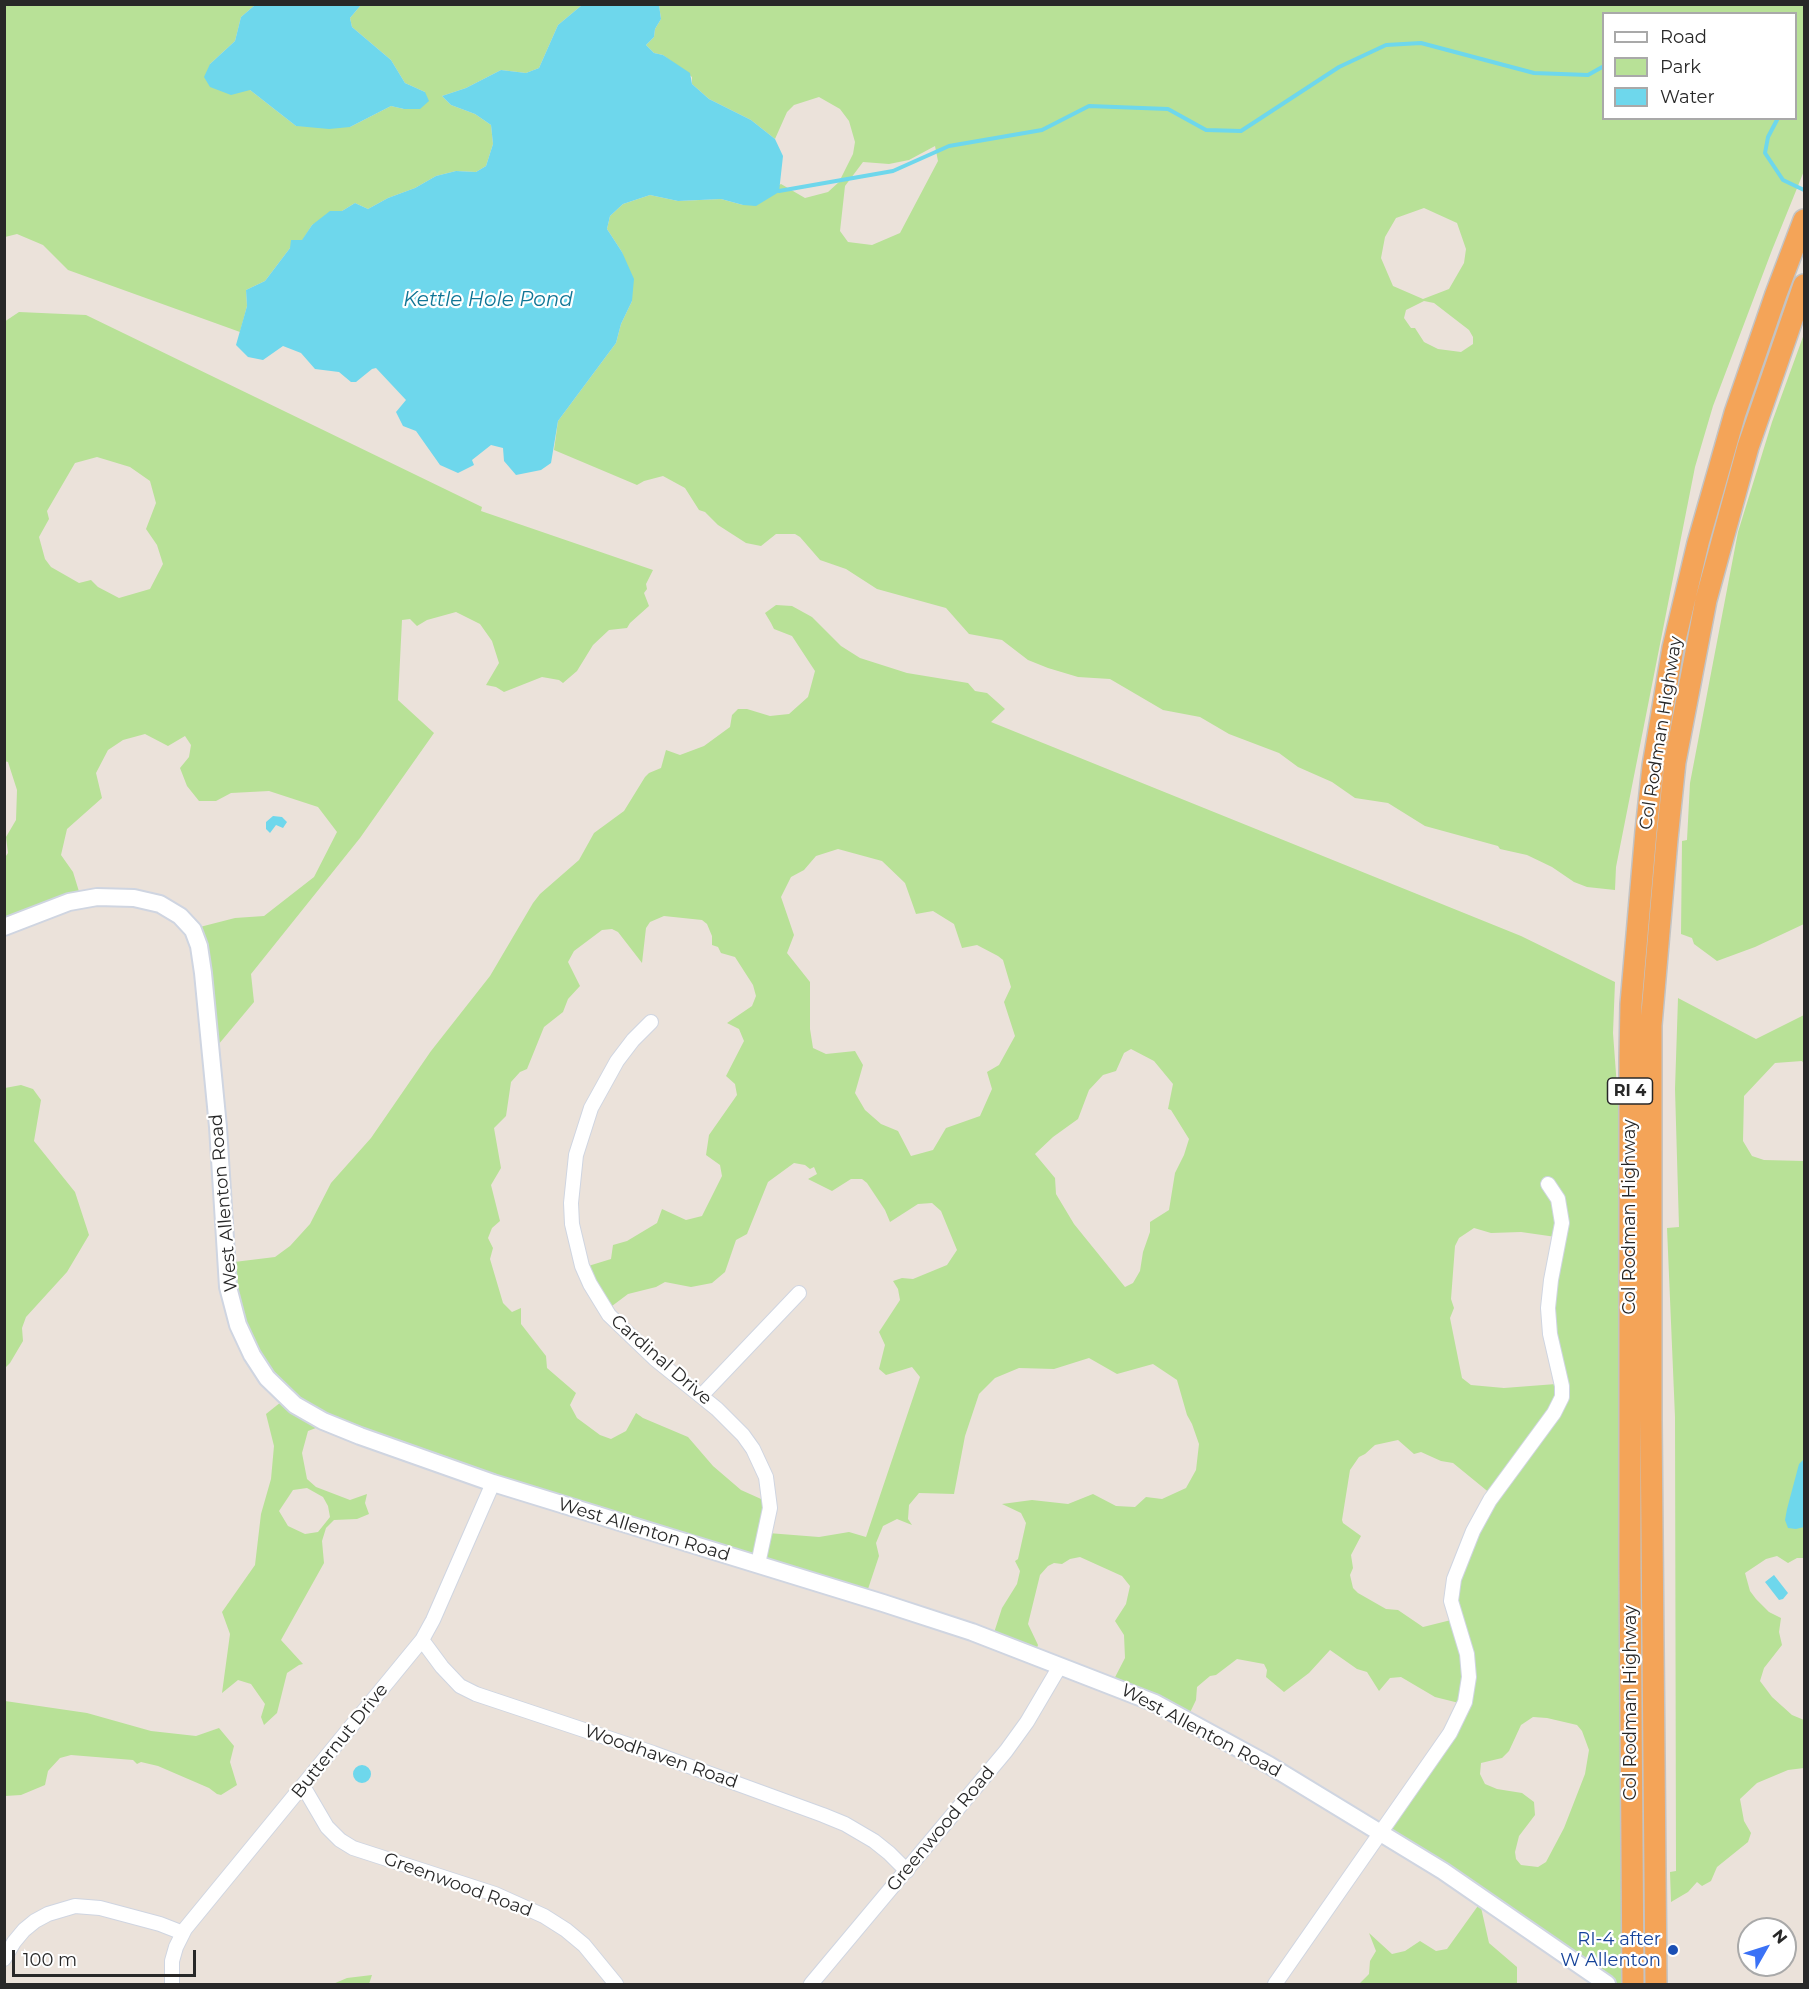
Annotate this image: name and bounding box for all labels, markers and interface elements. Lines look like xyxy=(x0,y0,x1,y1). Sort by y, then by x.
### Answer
legend xyxy=(1602,12,1797,120)
text: Road xyxy=(1660,26,1707,48)
text: Park xyxy=(1660,56,1701,78)
text: Water xyxy=(1660,86,1715,108)
water label: Kettle Hole Pond xyxy=(403,288,573,312)
street label: Col Rodman Highway xyxy=(1635,635,1687,831)
road number: RI 4 xyxy=(1608,1078,1652,1104)
street label: West Allenton Road xyxy=(205,1113,243,1293)
street label: Col Rodman Highway xyxy=(1619,1119,1641,1315)
street label: Cardinal Drive xyxy=(606,1310,716,1410)
street label: West Allenton Road xyxy=(555,1494,733,1566)
street label: Col Rodman Highway xyxy=(1620,1605,1642,1801)
street label: Butternut Drive xyxy=(287,1679,393,1803)
street label: West Allenton Road xyxy=(1117,1680,1285,1782)
street label: Woodhaven Road xyxy=(582,1721,740,1793)
street label: Greenwood Road xyxy=(882,1762,1000,1896)
street label: Greenwood Road xyxy=(381,1848,535,1922)
north arrow xyxy=(1737,1917,1797,1977)
text: N xyxy=(1768,1926,1791,1948)
place label: RI-4 after W Allenton xyxy=(1560,1929,1661,1972)
scale bar xyxy=(15,1938,200,1976)
marker: RI-4 after W Allenton xyxy=(1666,1943,1680,1957)
text: 100 m xyxy=(23,1949,77,1971)

